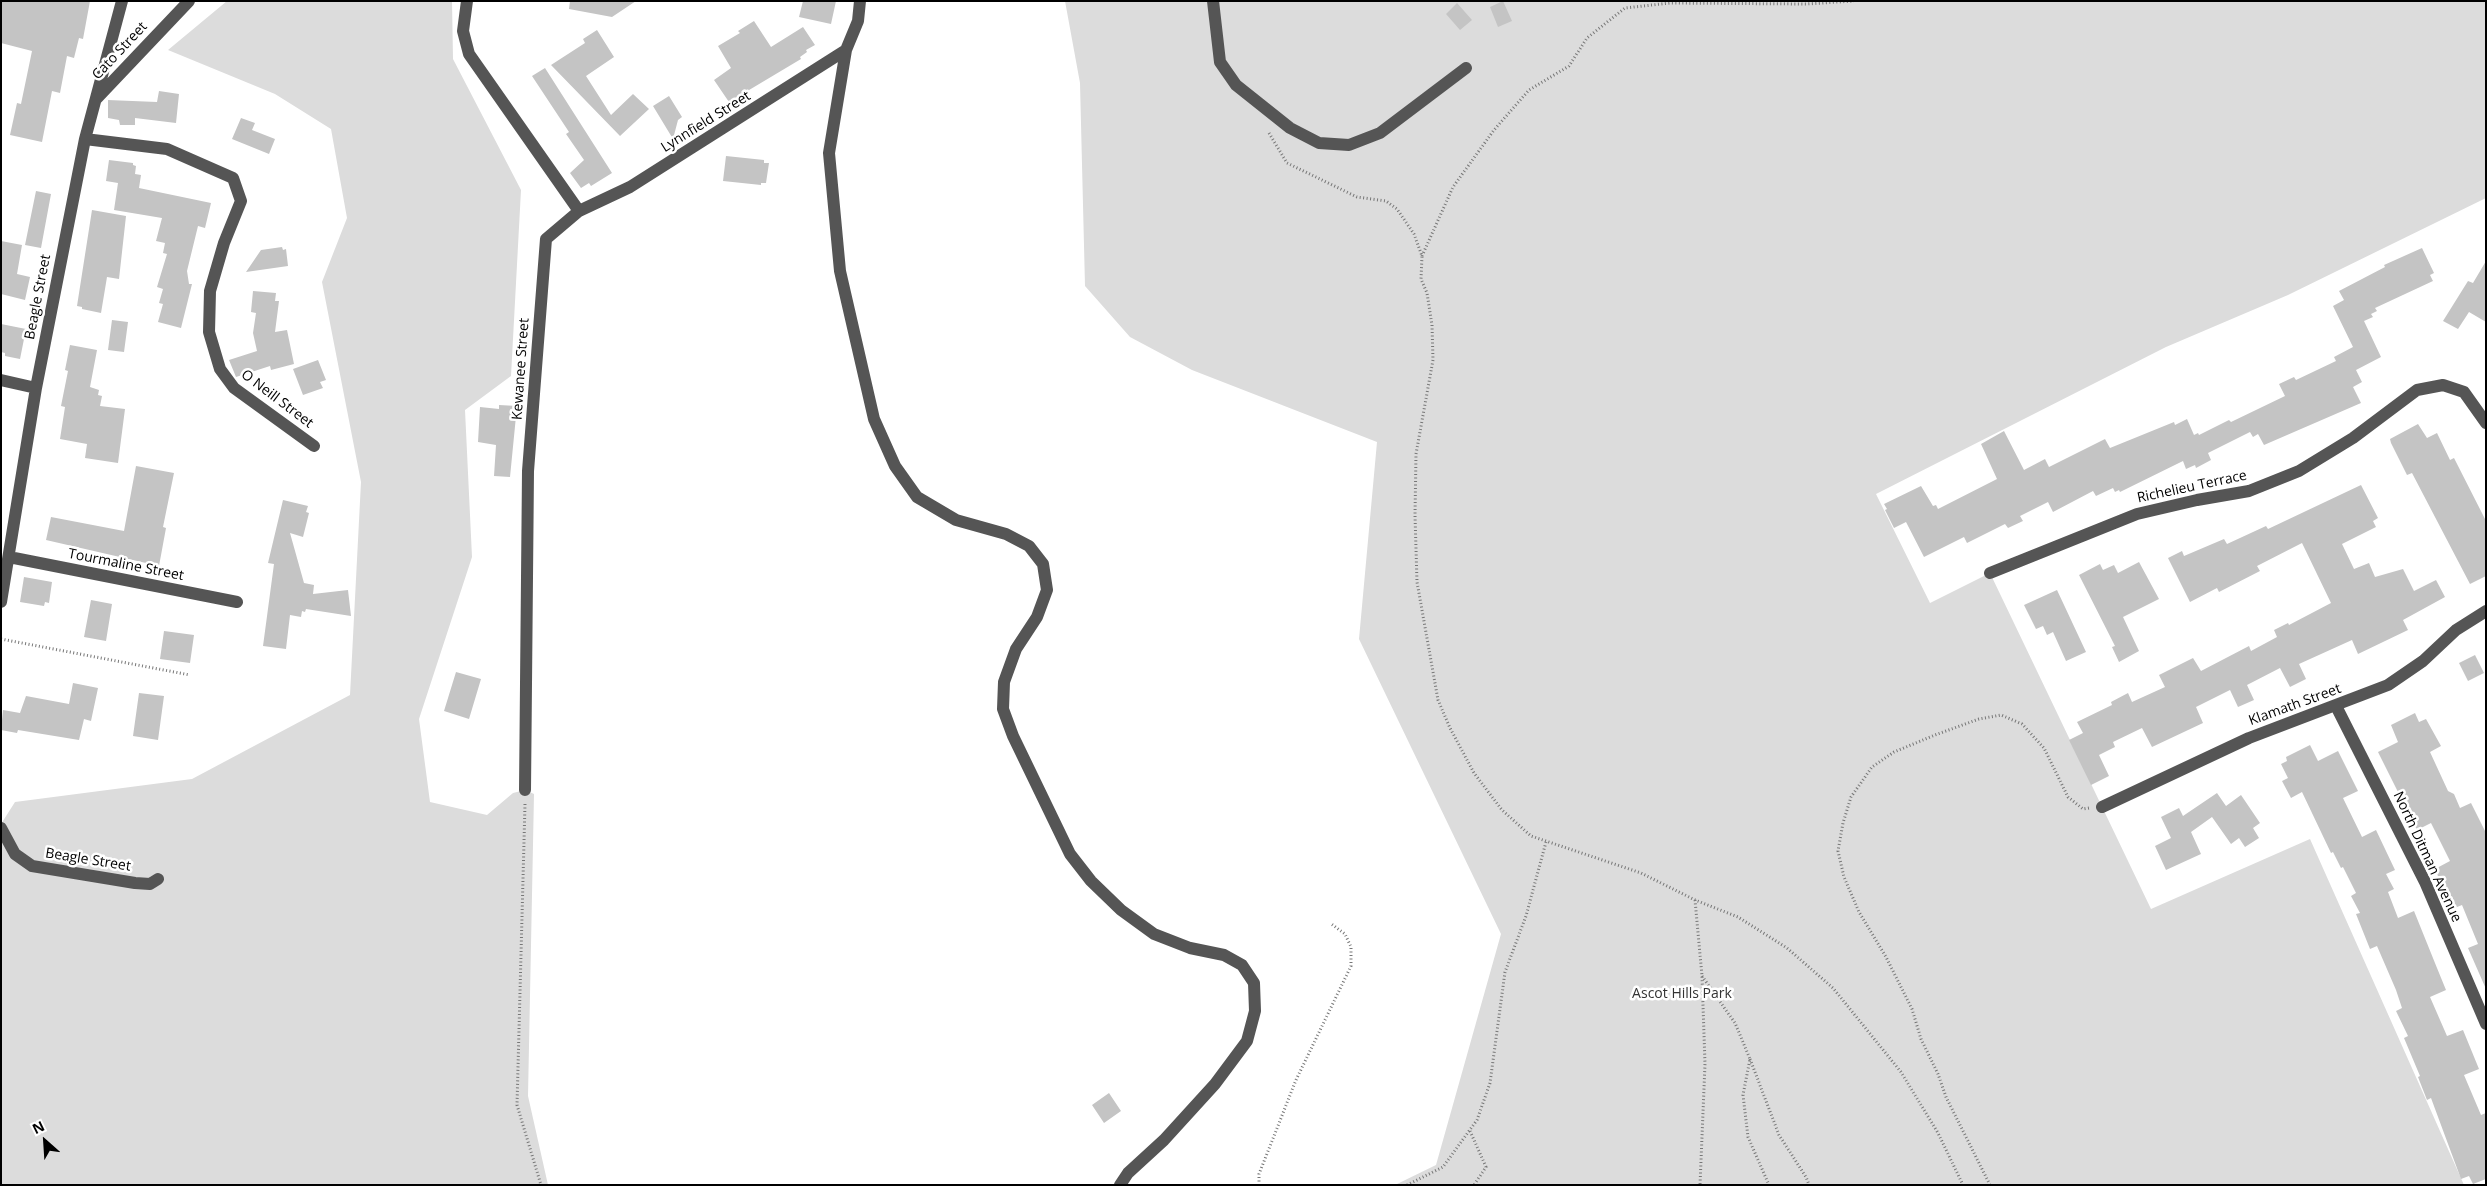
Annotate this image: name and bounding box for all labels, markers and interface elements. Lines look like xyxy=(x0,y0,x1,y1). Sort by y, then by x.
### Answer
street label: Cato Street xyxy=(89,19,151,83)
street label: Lynnfield Street xyxy=(658,88,754,156)
street label: Beagle Street xyxy=(22,253,54,341)
street label: Kewanee Street xyxy=(509,317,533,421)
street label: O Neill Street xyxy=(237,366,317,432)
street label: Richelieu Terrace xyxy=(2136,467,2248,507)
street label: Tourmaline Street xyxy=(67,546,185,584)
street label: Klamath Street xyxy=(2247,681,2343,729)
street label: North Ditman Avenue xyxy=(2389,789,2465,925)
street label: Beagle Street xyxy=(44,845,132,875)
park label: Ascot Hills Park xyxy=(1632,986,1732,1002)
north arrow xyxy=(20,1116,70,1166)
text: N xyxy=(29,1116,47,1138)

